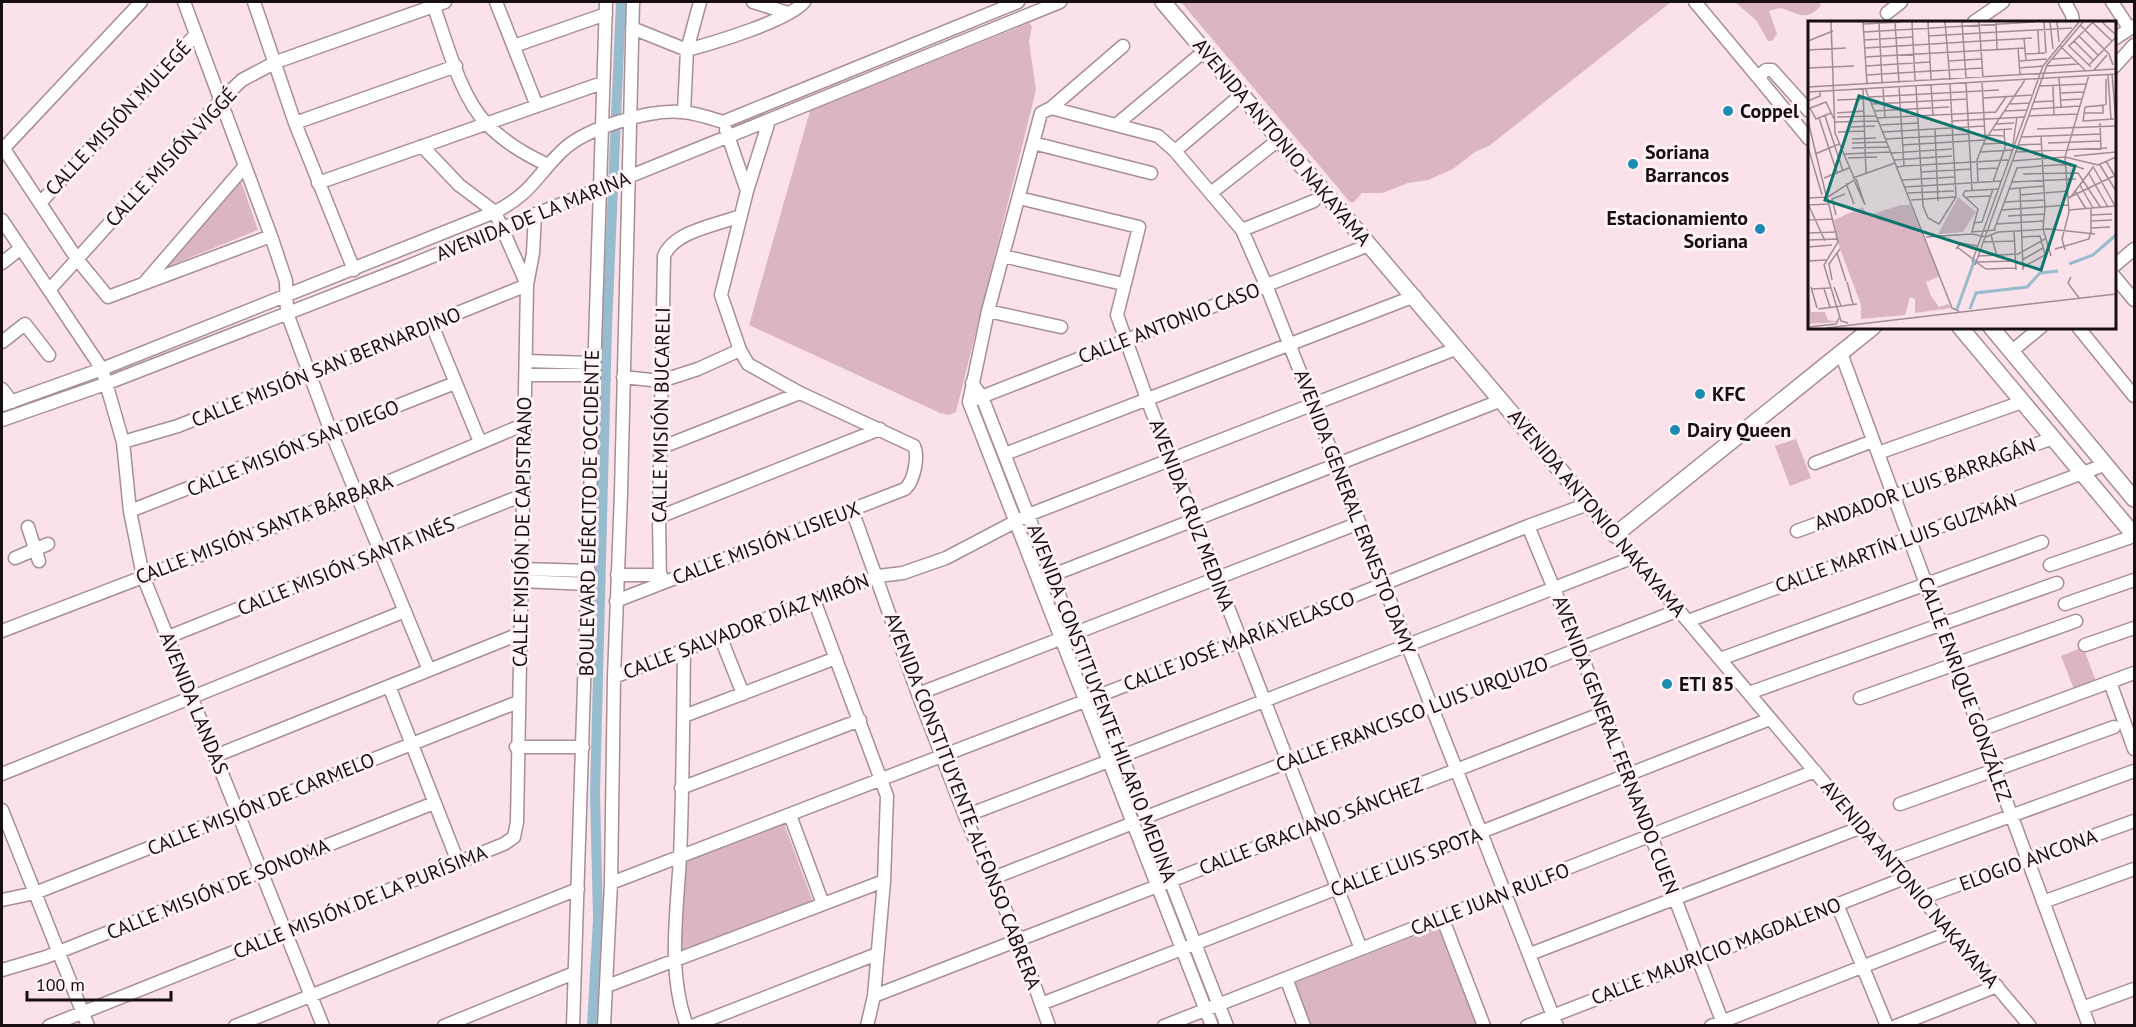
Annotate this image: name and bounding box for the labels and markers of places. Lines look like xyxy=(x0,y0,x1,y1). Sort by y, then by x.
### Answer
place label: Coppel xyxy=(1740,98,1799,124)
marker: Coppel xyxy=(1721,104,1735,118)
place label: Soriana Barrancos xyxy=(1645,139,1729,188)
marker: Soriana Barrancos xyxy=(1626,157,1640,171)
place label: Estacionamiento Soriana xyxy=(1606,205,1748,254)
marker: Estacionamiento Soriana xyxy=(1753,222,1767,236)
place label: KFC xyxy=(1712,381,1746,407)
marker: KFC xyxy=(1693,387,1707,401)
place label: Dairy Queen xyxy=(1687,417,1791,443)
marker: Dairy Queen xyxy=(1668,423,1682,437)
place label: ETI 85 xyxy=(1679,671,1734,697)
marker: ETI 85 xyxy=(1660,677,1674,691)

